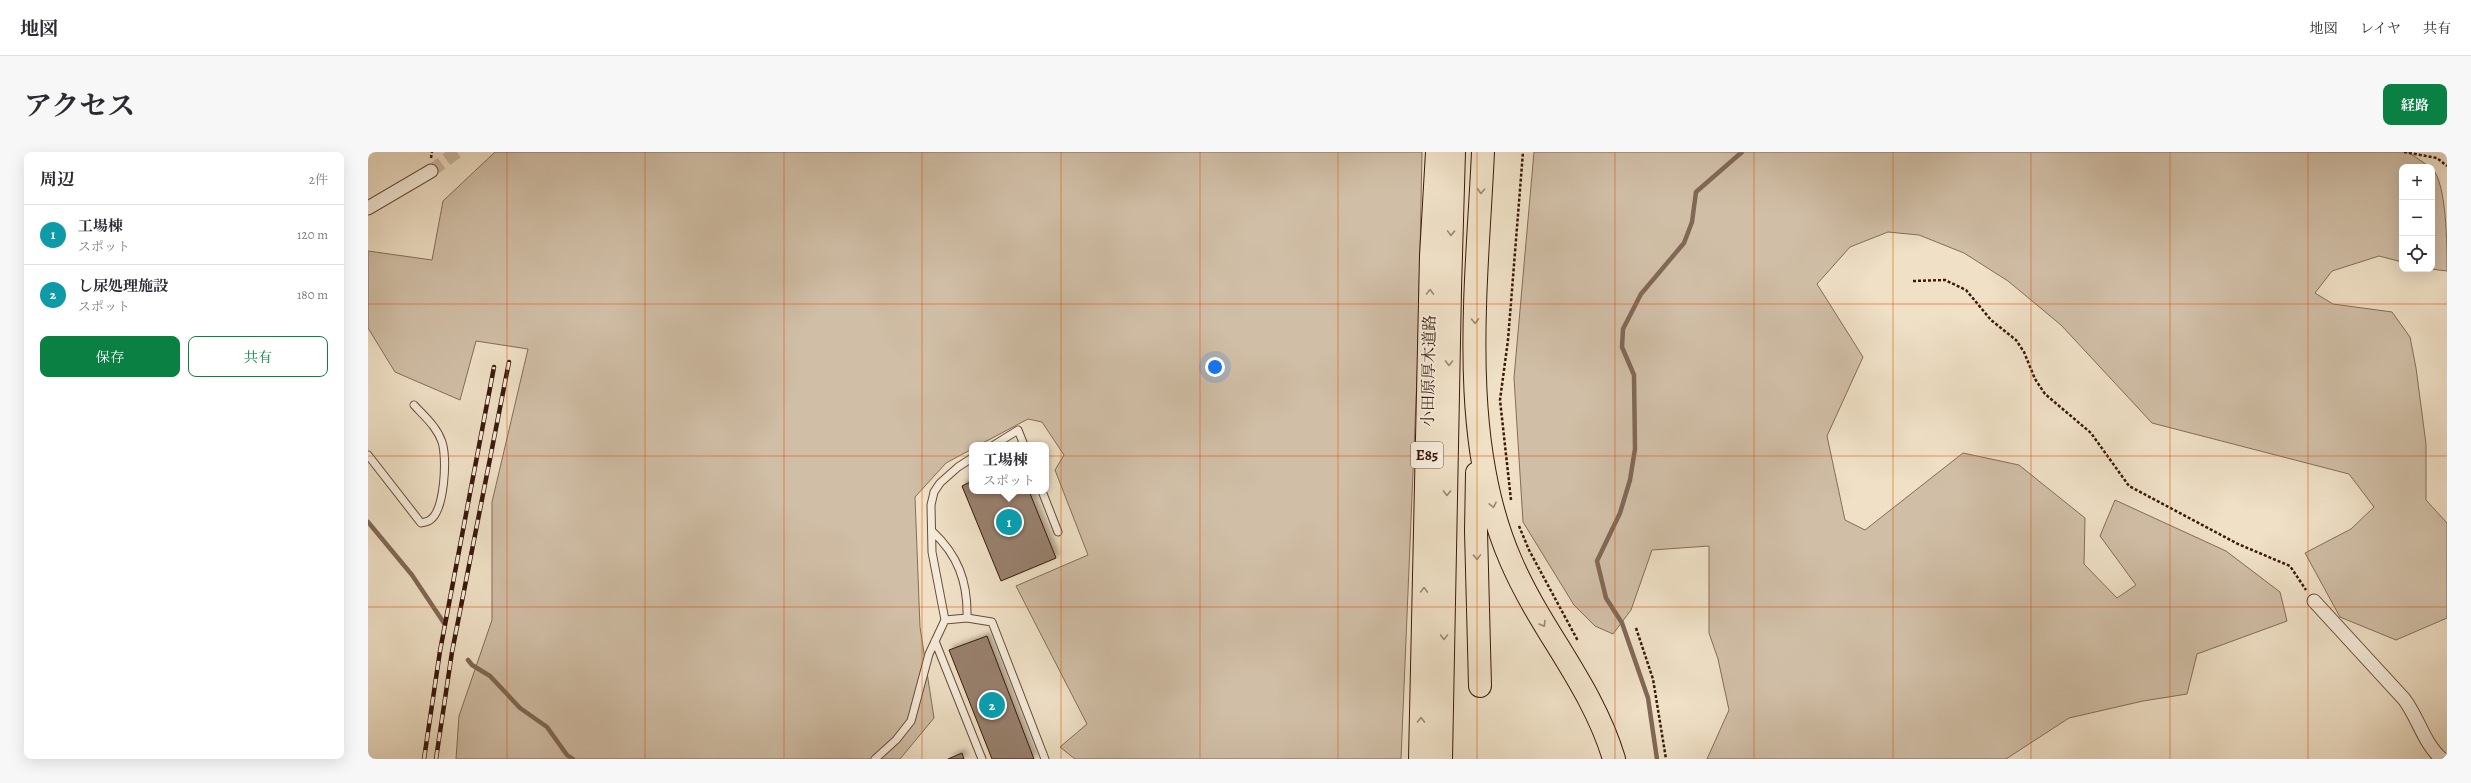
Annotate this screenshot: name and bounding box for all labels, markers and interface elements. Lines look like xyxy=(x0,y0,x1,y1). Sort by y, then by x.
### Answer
text: 地図 xyxy=(20,16,58,42)
text: 地図 xyxy=(2310,19,2338,38)
text: レイヤ xyxy=(2360,19,2401,38)
text: 共有 xyxy=(2423,19,2451,38)
button: 経路 xyxy=(2383,84,2447,125)
text: アクセス xyxy=(24,87,135,125)
map controls xyxy=(2399,164,2435,272)
button: + xyxy=(2399,164,2435,200)
text: 周辺 xyxy=(40,168,74,191)
text: 2件 xyxy=(309,171,328,188)
one-way arrow xyxy=(1477,188,1486,194)
button: − xyxy=(2399,200,2435,236)
text: 工場棟 xyxy=(78,216,123,236)
text: 1 xyxy=(51,226,55,243)
text: 120 m xyxy=(297,226,328,243)
one-way arrow xyxy=(1447,230,1456,236)
button: locate xyxy=(2399,236,2435,272)
text: スポット xyxy=(78,238,130,255)
text: し尿処理施設 xyxy=(78,276,168,296)
text: 2 xyxy=(50,286,56,303)
text: 180 m xyxy=(297,286,328,303)
one-way arrow xyxy=(1426,289,1434,295)
text: スポット xyxy=(78,298,130,315)
street label: 小田原厚木道路 xyxy=(1417,315,1441,427)
one-way arrow xyxy=(1471,318,1480,324)
button: 保存 xyxy=(40,336,180,377)
button: 共有 xyxy=(188,336,328,377)
your location xyxy=(1205,357,1225,377)
one-way arrow xyxy=(1445,360,1453,366)
popup xyxy=(969,442,1049,494)
road number: E85 xyxy=(1411,442,1443,468)
text: 工場棟 xyxy=(983,450,1028,470)
text: スポット xyxy=(983,472,1035,489)
one-way arrow xyxy=(1443,490,1451,496)
one-way arrow xyxy=(1488,502,1496,508)
pin: 1 xyxy=(996,507,1022,537)
one-way arrow xyxy=(1472,554,1481,560)
one-way arrow xyxy=(1420,587,1428,593)
one-way arrow xyxy=(1538,620,1546,627)
one-way arrow xyxy=(1440,634,1448,640)
pin: 2 xyxy=(979,690,1005,720)
one-way arrow xyxy=(1417,717,1426,723)

